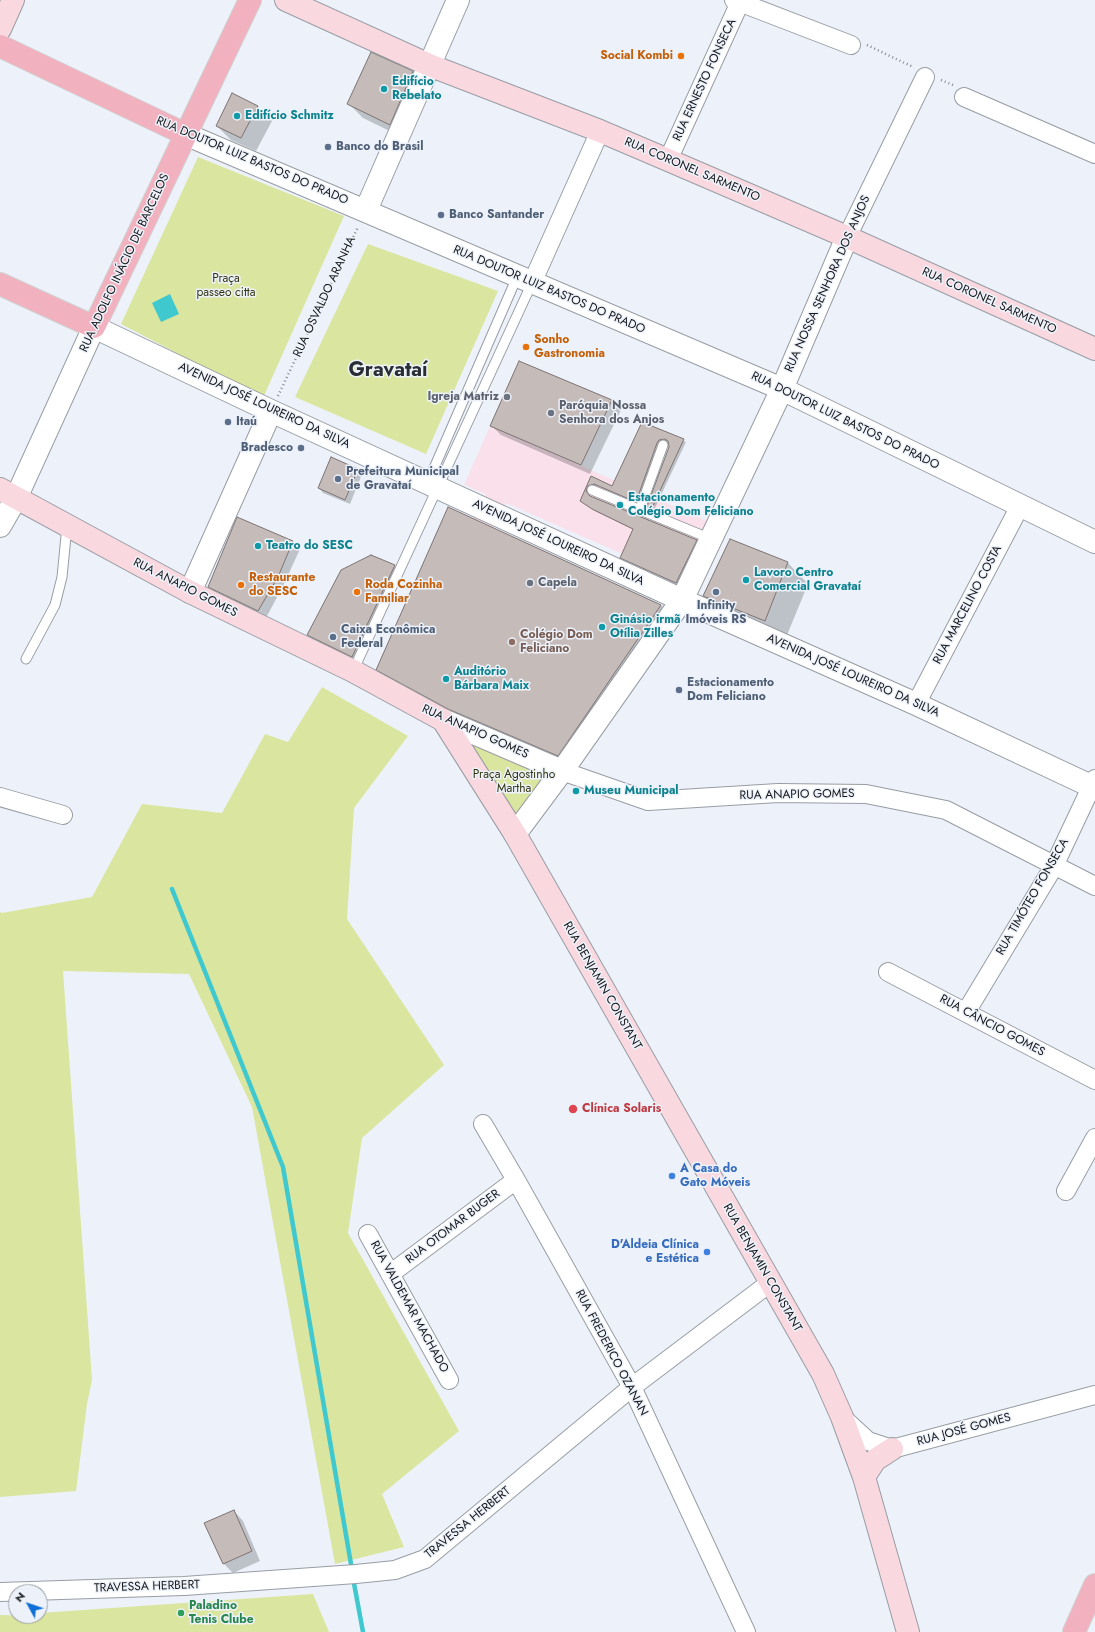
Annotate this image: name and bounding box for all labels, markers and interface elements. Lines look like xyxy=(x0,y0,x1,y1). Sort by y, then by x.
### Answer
street label: RUA ERNESTO FONSECA xyxy=(670,16,740,144)
place label: Social Kombi xyxy=(600,49,673,63)
marker: Social Kombi xyxy=(676,51,686,61)
place label: Edifício Rebelato xyxy=(392,75,442,103)
marker: Edifício Rebelato xyxy=(379,84,389,94)
place label: Edifício Schmitz xyxy=(245,109,334,123)
marker: Edifício Schmitz xyxy=(232,111,242,121)
street label: RUA DOUTOR LUIZ BASTOS DO PRADO xyxy=(154,114,350,208)
street label: RUA CORONEL SARMENTO xyxy=(622,135,762,205)
place label: Banco do Brasil xyxy=(336,140,423,154)
marker: Banco do Brasil xyxy=(323,142,333,152)
street label: RUA ADOLFO INÁCIO DE BARCELOS xyxy=(77,171,173,355)
street label: RUA NOSSA SENHORA DOS ANJOS xyxy=(782,193,874,375)
place label: Banco Santander xyxy=(449,208,544,222)
marker: Banco Santander xyxy=(436,210,446,220)
street label: RUA OSVALDO ARANHA xyxy=(291,234,359,360)
street label: RUA DOUTOR LUIZ BASTOS DO PRADO xyxy=(451,243,647,337)
street label: RUA CORONEL SARMENTO xyxy=(919,265,1059,337)
park label: Praça passeo citta xyxy=(196,272,256,300)
place label: Sonho Gastronomia xyxy=(534,333,605,361)
marker: Sonho Gastronomia xyxy=(521,342,531,352)
district label: Gravataí xyxy=(348,359,428,383)
street label: AVENIDA JOSÉ LOUREIRO DA SILVA xyxy=(176,360,352,452)
street label: RUA DOUTOR LUIZ BASTOS DO PRADO xyxy=(749,369,941,473)
place label: Igreja Matriz xyxy=(427,390,499,404)
marker: Igreja Matriz xyxy=(502,392,512,402)
place label: Paróquia Nossa Senhora dos Anjos xyxy=(559,399,664,427)
marker: Paróquia Nossa Senhora dos Anjos xyxy=(546,408,556,418)
place label: Itaú xyxy=(236,415,257,429)
marker: Itaú xyxy=(223,417,233,427)
place label: Bradesco xyxy=(241,441,293,455)
marker: Bradesco xyxy=(296,443,306,453)
place label: Prefeitura Municipal de Gravataí xyxy=(346,465,459,493)
marker: Prefeitura Municipal de Gravataí xyxy=(333,474,343,484)
place label: Estacionamento Colégio Dom Feliciano xyxy=(628,491,754,519)
street label: AVENIDA JOSÉ LOUREIRO DA SILVA xyxy=(470,497,646,589)
marker: Estacionamento Colégio Dom Feliciano xyxy=(615,500,625,510)
place label: Teatro do SESC xyxy=(266,539,353,553)
marker: Teatro do SESC xyxy=(253,541,263,551)
street label: RUA MARCELINO COSTA xyxy=(931,543,1005,667)
street label: RUA ANAPIO GOMES xyxy=(130,555,240,621)
place label: Lavoro Centro Comercial Gravataí xyxy=(754,566,861,594)
place label: Restaurante do SESC xyxy=(249,571,315,599)
marker: Lavoro Centro Comercial Gravataí xyxy=(741,575,751,585)
place label: Capela xyxy=(538,576,577,590)
place label: Roda Cozinha Familiar xyxy=(365,578,442,606)
marker: Capela xyxy=(525,578,535,588)
marker: Restaurante do SESC xyxy=(236,580,246,590)
marker: Roda Cozinha Familiar xyxy=(352,587,362,597)
marker: Infinity Imóveis RS xyxy=(711,587,721,597)
place label: Infinity Imóveis RS xyxy=(685,599,747,627)
place label: Ginásio irmã Otília Zilles xyxy=(610,613,681,641)
marker: Ginásio irmã Otília Zilles xyxy=(597,622,607,632)
place label: Caixa Econômica Federal xyxy=(341,623,435,651)
place label: Colégio Dom Feliciano xyxy=(520,628,593,656)
street label: AVENIDA JOSÉ LOUREIRO DA SILVA xyxy=(764,631,942,721)
marker: Caixa Econômica Federal xyxy=(328,632,338,642)
marker: Colégio Dom Feliciano xyxy=(507,637,517,647)
place label: Auditório Bárbara Maix xyxy=(454,665,529,693)
marker: Auditório Bárbara Maix xyxy=(441,674,451,684)
place label: Estacionamento Dom Feliciano xyxy=(687,676,774,704)
marker: Estacionamento Dom Feliciano xyxy=(674,685,684,695)
street label: RUA ANAPIO GOMES xyxy=(419,702,531,762)
park label: Praça Agostinho Martha xyxy=(473,768,555,796)
place label: Museu Municipal xyxy=(584,784,679,798)
marker: Museu Municipal xyxy=(571,786,581,796)
street label: RUA ANAPIO GOMES xyxy=(739,787,855,803)
street label: RUA TIMÓTEO FONSECA xyxy=(994,836,1072,958)
street label: RUA BENJAMIN CONSTANT xyxy=(559,919,645,1053)
street label: RUA CÂNCIO GOMES xyxy=(937,992,1047,1060)
place label: Clínica Solaris xyxy=(582,1102,661,1116)
marker: Clínica Solaris xyxy=(567,1103,579,1115)
place label: A Casa do Gato Móveis xyxy=(680,1162,750,1190)
marker: A Casa do Gato Móveis xyxy=(667,1171,677,1181)
street label: RUA OTOMAR BUGER xyxy=(403,1187,503,1267)
street label: RUA BENJAMIN CONSTANT xyxy=(719,1201,805,1335)
place label: D'Aldeia Clínica e Estética xyxy=(611,1238,699,1266)
street label: RUA VALDEMAR MACHADO xyxy=(367,1239,451,1375)
marker: D'Aldeia Clínica e Estética xyxy=(702,1247,712,1257)
street label: RUA FREDERICO OZANAN xyxy=(572,1287,650,1419)
street label: RUA JOSÉ GOMES xyxy=(915,1411,1013,1449)
street label: TRAVESSA HERBERT xyxy=(422,1484,514,1562)
street label: TRAVESSA HERBERT xyxy=(94,1578,200,1596)
north arrow xyxy=(8,1584,48,1624)
text: N xyxy=(11,1588,29,1605)
place label: Paladino Tenis Clube xyxy=(189,1599,254,1627)
marker: Paladino Tenis Clube xyxy=(176,1608,186,1618)

